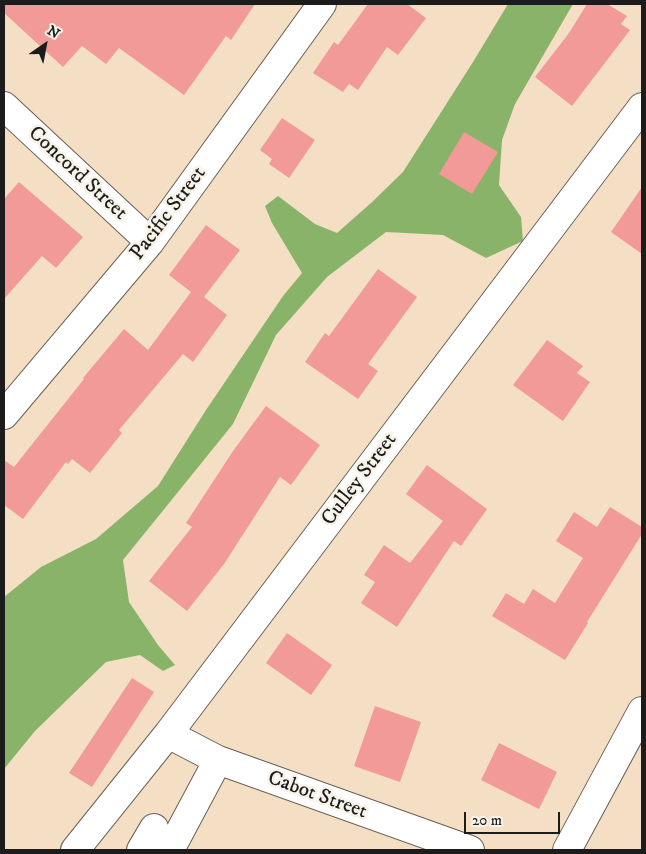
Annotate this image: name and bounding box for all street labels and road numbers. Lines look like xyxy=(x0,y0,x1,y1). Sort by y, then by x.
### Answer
street label: Concord Street xyxy=(22,122,132,226)
street label: Pacific Street xyxy=(126,162,212,266)
street label: Culley Street xyxy=(317,429,403,531)
street label: Cabot Street xyxy=(264,766,370,826)

